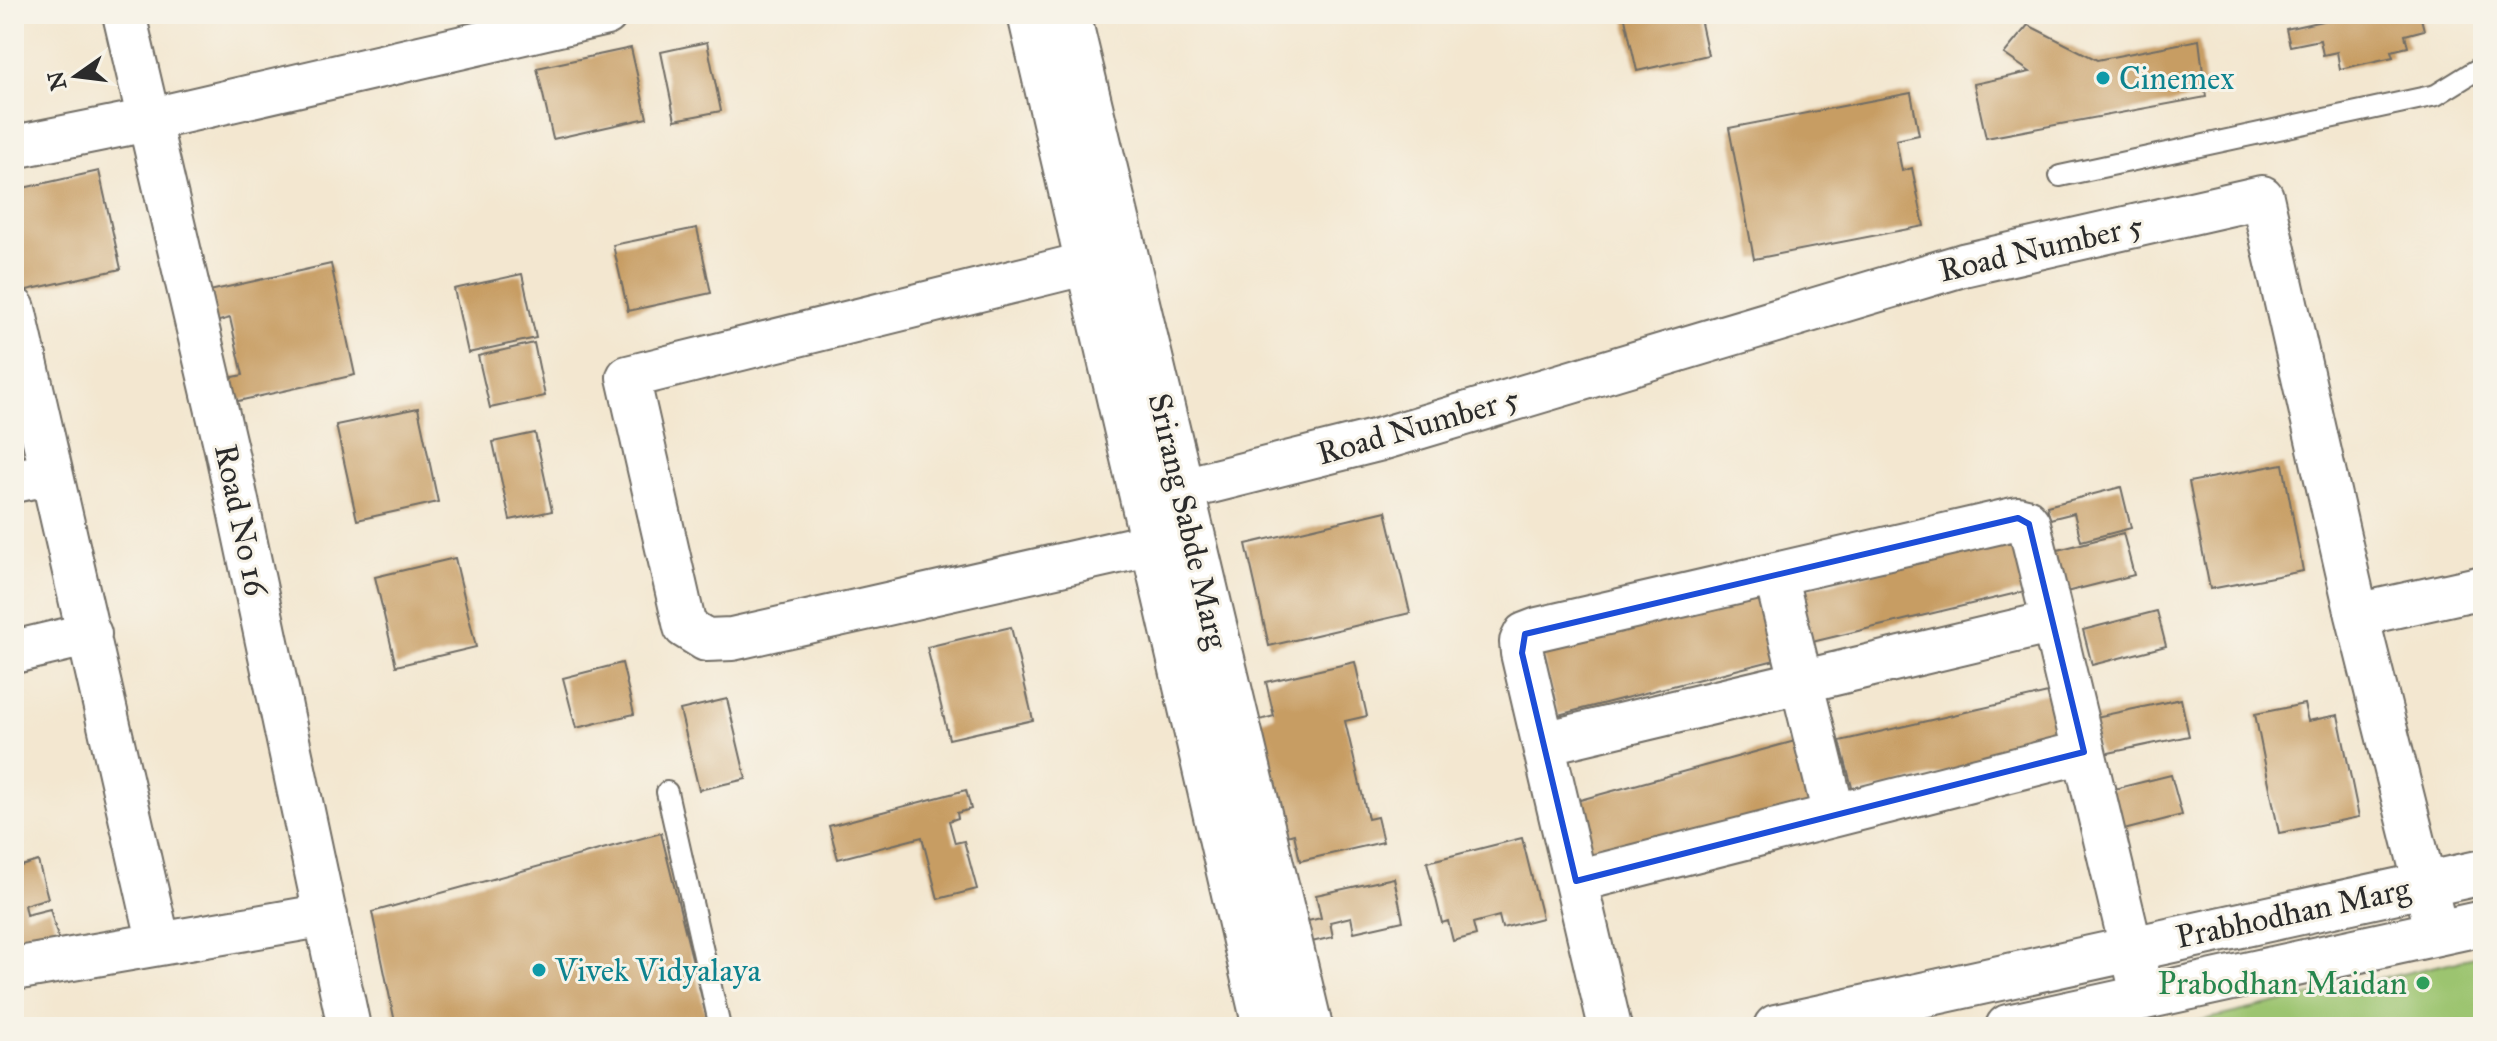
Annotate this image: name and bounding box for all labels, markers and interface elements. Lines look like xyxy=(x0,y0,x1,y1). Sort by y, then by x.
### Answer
north arrow xyxy=(36,36,116,116)
place label: Cinemex xyxy=(2119,59,2235,98)
text: N xyxy=(42,68,72,93)
marker: Cinemex xyxy=(2094,69,2112,87)
street label: Road Number 5 xyxy=(1935,206,2147,290)
street label: Road Number 5 xyxy=(1313,379,1524,473)
street label: Srirang Sabde Marg xyxy=(1140,389,1237,654)
street label: Road No 16 xyxy=(206,441,276,601)
street label: Prabhodhan Marg xyxy=(2173,869,2415,957)
place label: Vivek Vidyalaya xyxy=(554,951,761,990)
marker: Vivek Vidyalaya xyxy=(530,961,548,979)
place label: Prabodhan Maidan xyxy=(2158,964,2407,1003)
marker: Prabodhan Maidan xyxy=(2414,974,2432,992)

